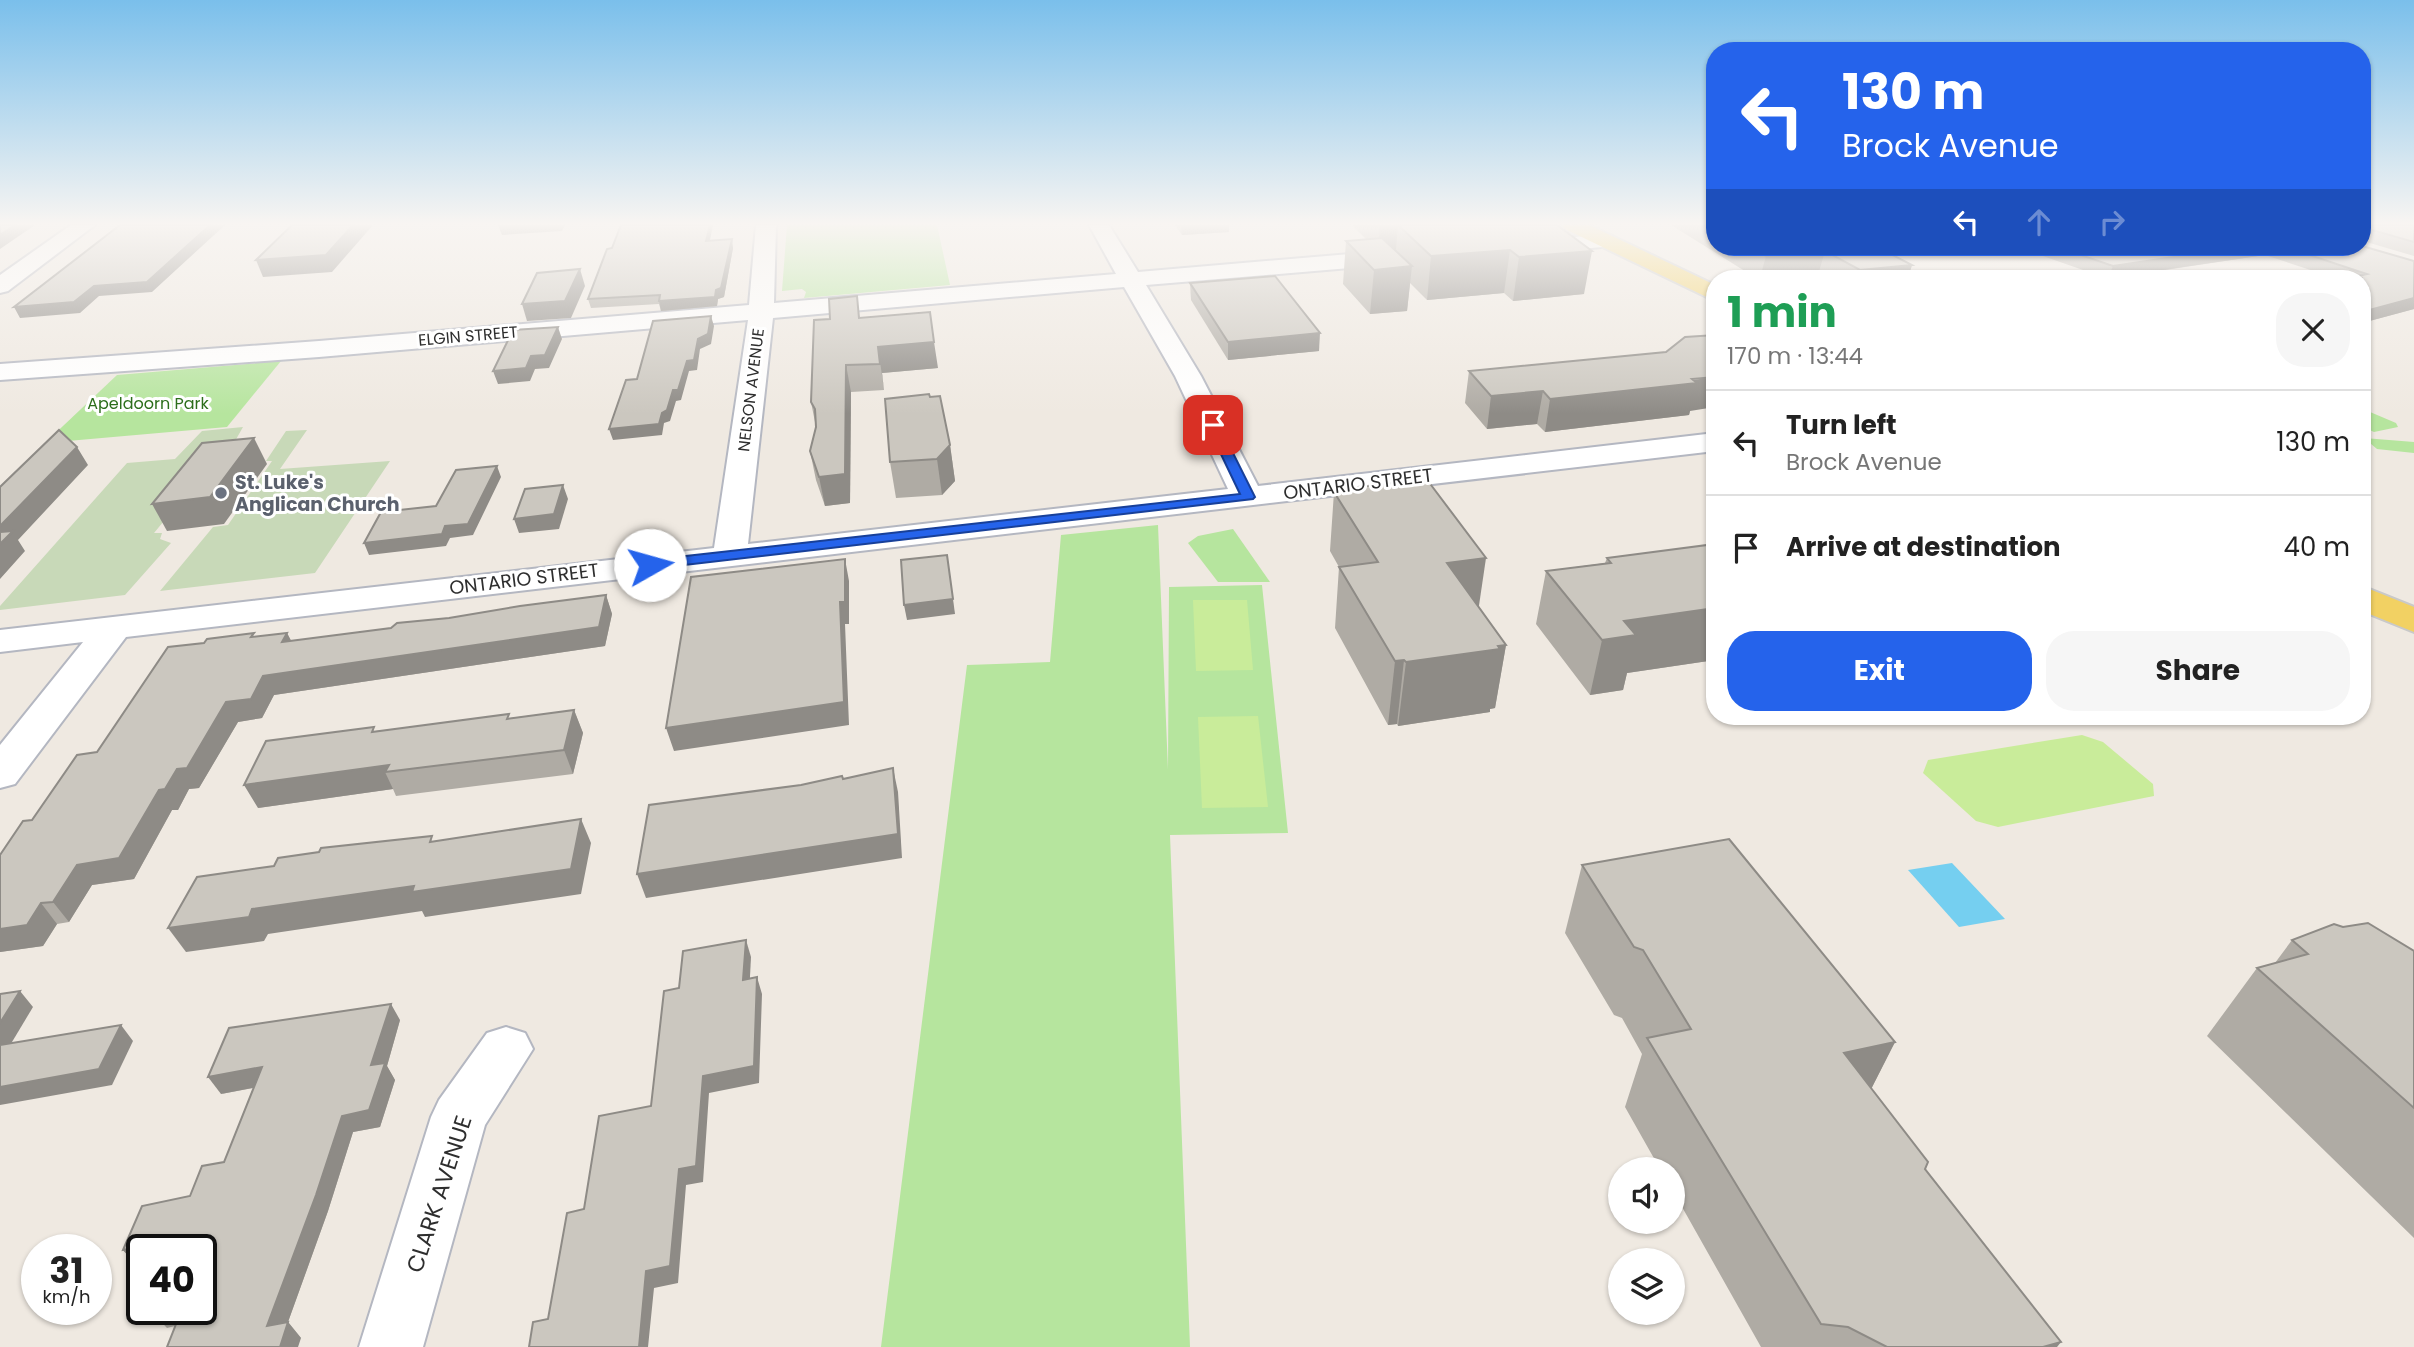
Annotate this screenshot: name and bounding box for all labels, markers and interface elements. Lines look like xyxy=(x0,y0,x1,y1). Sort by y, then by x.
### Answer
text: 130 m xyxy=(1842,58,1984,126)
icon: left xyxy=(1727,70,1818,161)
text: Brock Avenue xyxy=(1842,123,2059,168)
icon: left xyxy=(1947,203,1985,241)
icon: ahead xyxy=(2020,203,2058,241)
icon: right xyxy=(2093,203,2131,241)
text: 1 min xyxy=(1727,283,1837,342)
button: close xyxy=(2276,293,2350,367)
street label: ELGIN STREET xyxy=(417,320,519,352)
street label: NELSON AVENUE xyxy=(732,327,770,453)
text: 170 m · 13:44 xyxy=(1727,340,1863,372)
park label: Apeldoorn Park xyxy=(87,392,210,415)
pin xyxy=(1183,395,1243,455)
icon: arrive xyxy=(1194,406,1232,444)
text: Turn left xyxy=(1786,407,1897,443)
icon: left xyxy=(1727,424,1765,462)
text: 130 m xyxy=(2276,424,2350,460)
text: Brock Avenue xyxy=(1786,446,1942,478)
street label: ONTARIO STREET xyxy=(1282,461,1434,507)
place label: St. Luke's Anglican Church xyxy=(235,469,400,518)
marker: St. Luke's Anglican Church xyxy=(213,485,229,501)
position arrow xyxy=(613,528,687,602)
icon: arrive xyxy=(1727,529,1765,567)
text: Arrive at destination xyxy=(1786,529,2061,565)
text: 40 m xyxy=(2284,529,2350,565)
street label: ONTARIO STREET xyxy=(448,556,600,602)
button: Exit xyxy=(1727,631,2032,711)
button: Share xyxy=(2046,631,2350,711)
street label: CLARK AVENUE xyxy=(399,1111,479,1277)
map controls xyxy=(1608,1157,1685,1325)
button: sound xyxy=(1608,1157,1685,1234)
speed limit sign: 40 xyxy=(126,1234,217,1325)
text: 31 xyxy=(49,1246,84,1295)
button: layers xyxy=(1608,1248,1685,1325)
text: km/h xyxy=(43,1284,90,1309)

